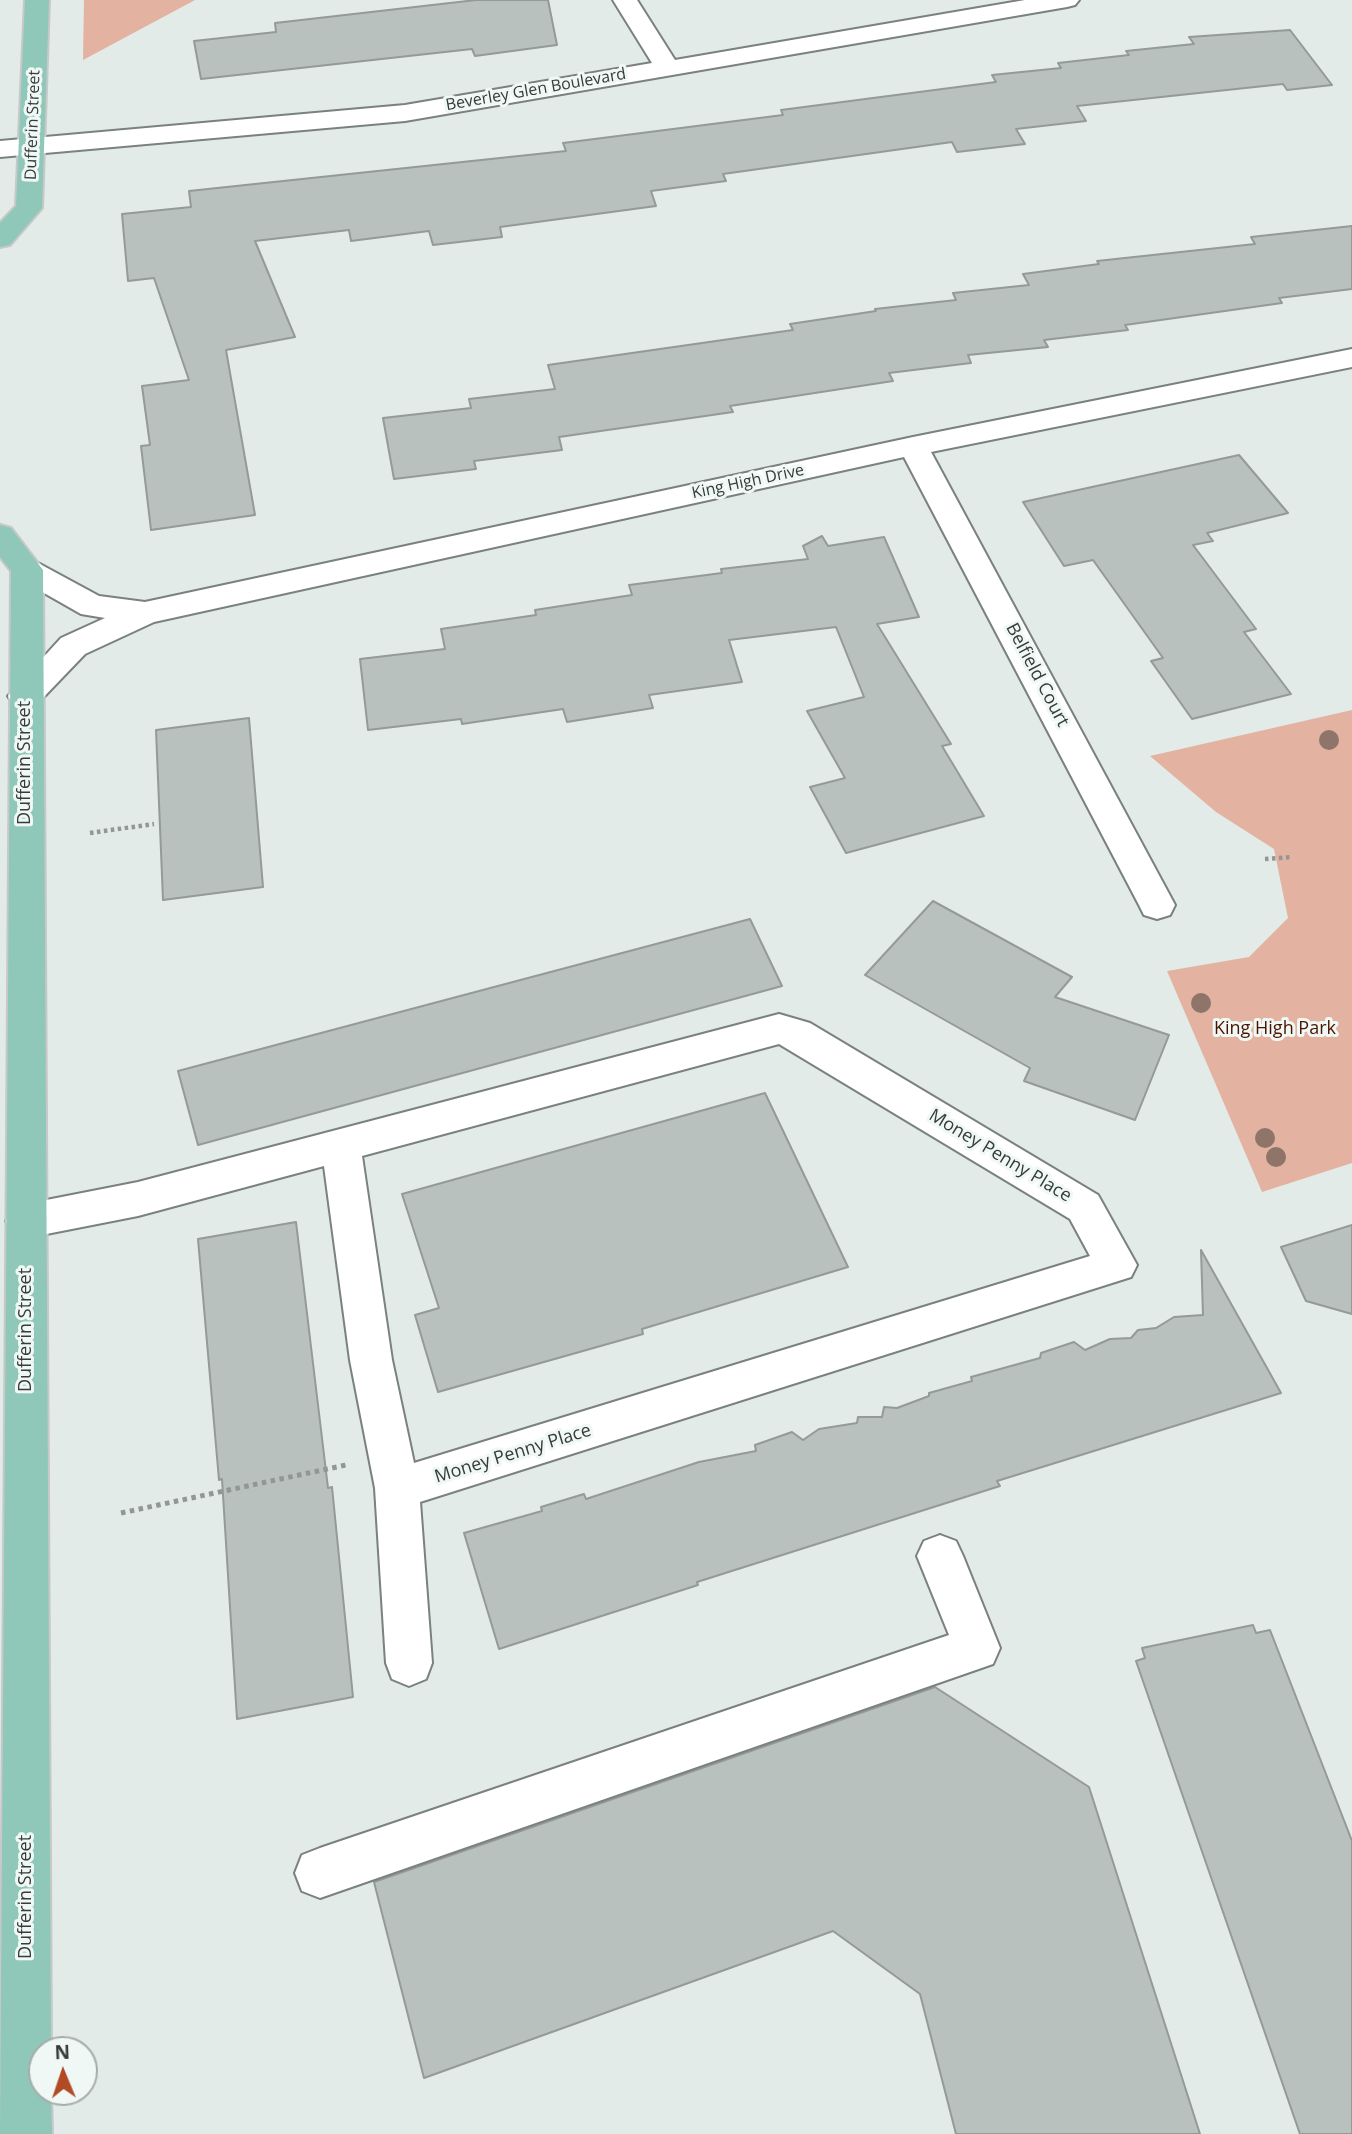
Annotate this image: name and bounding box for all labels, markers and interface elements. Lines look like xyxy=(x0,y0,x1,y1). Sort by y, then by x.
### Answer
street label: Beverley Glen Boulevard xyxy=(444,65,628,115)
street label: Dufferin Street xyxy=(21,69,45,181)
street label: King High Drive xyxy=(690,461,806,503)
street label: Belfield Court xyxy=(1001,620,1073,730)
street label: Dufferin Street xyxy=(14,701,36,825)
park label: King High Park xyxy=(1214,1018,1336,1040)
street label: Money Penny Place xyxy=(925,1105,1075,1207)
street label: Dufferin Street xyxy=(15,1268,37,1392)
street label: Money Penny Place xyxy=(432,1420,594,1488)
street label: Dufferin Street xyxy=(15,1835,37,1959)
north arrow xyxy=(28,2036,98,2106)
text: N xyxy=(54,2039,71,2065)

